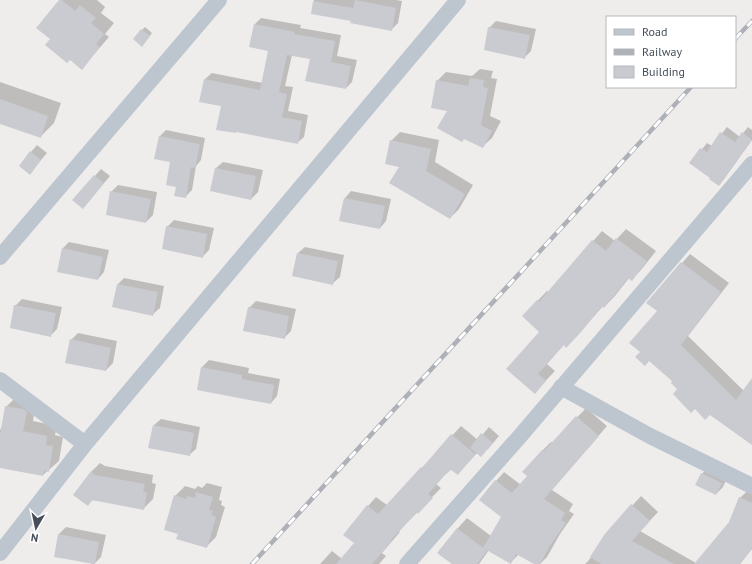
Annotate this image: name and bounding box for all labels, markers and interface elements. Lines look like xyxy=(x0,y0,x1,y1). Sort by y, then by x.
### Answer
legend xyxy=(606,16,736,88)
text: Road xyxy=(642,24,667,39)
text: Railway xyxy=(642,44,682,59)
text: Building xyxy=(642,64,685,79)
north arrow xyxy=(16,508,56,548)
text: N xyxy=(30,530,39,545)

